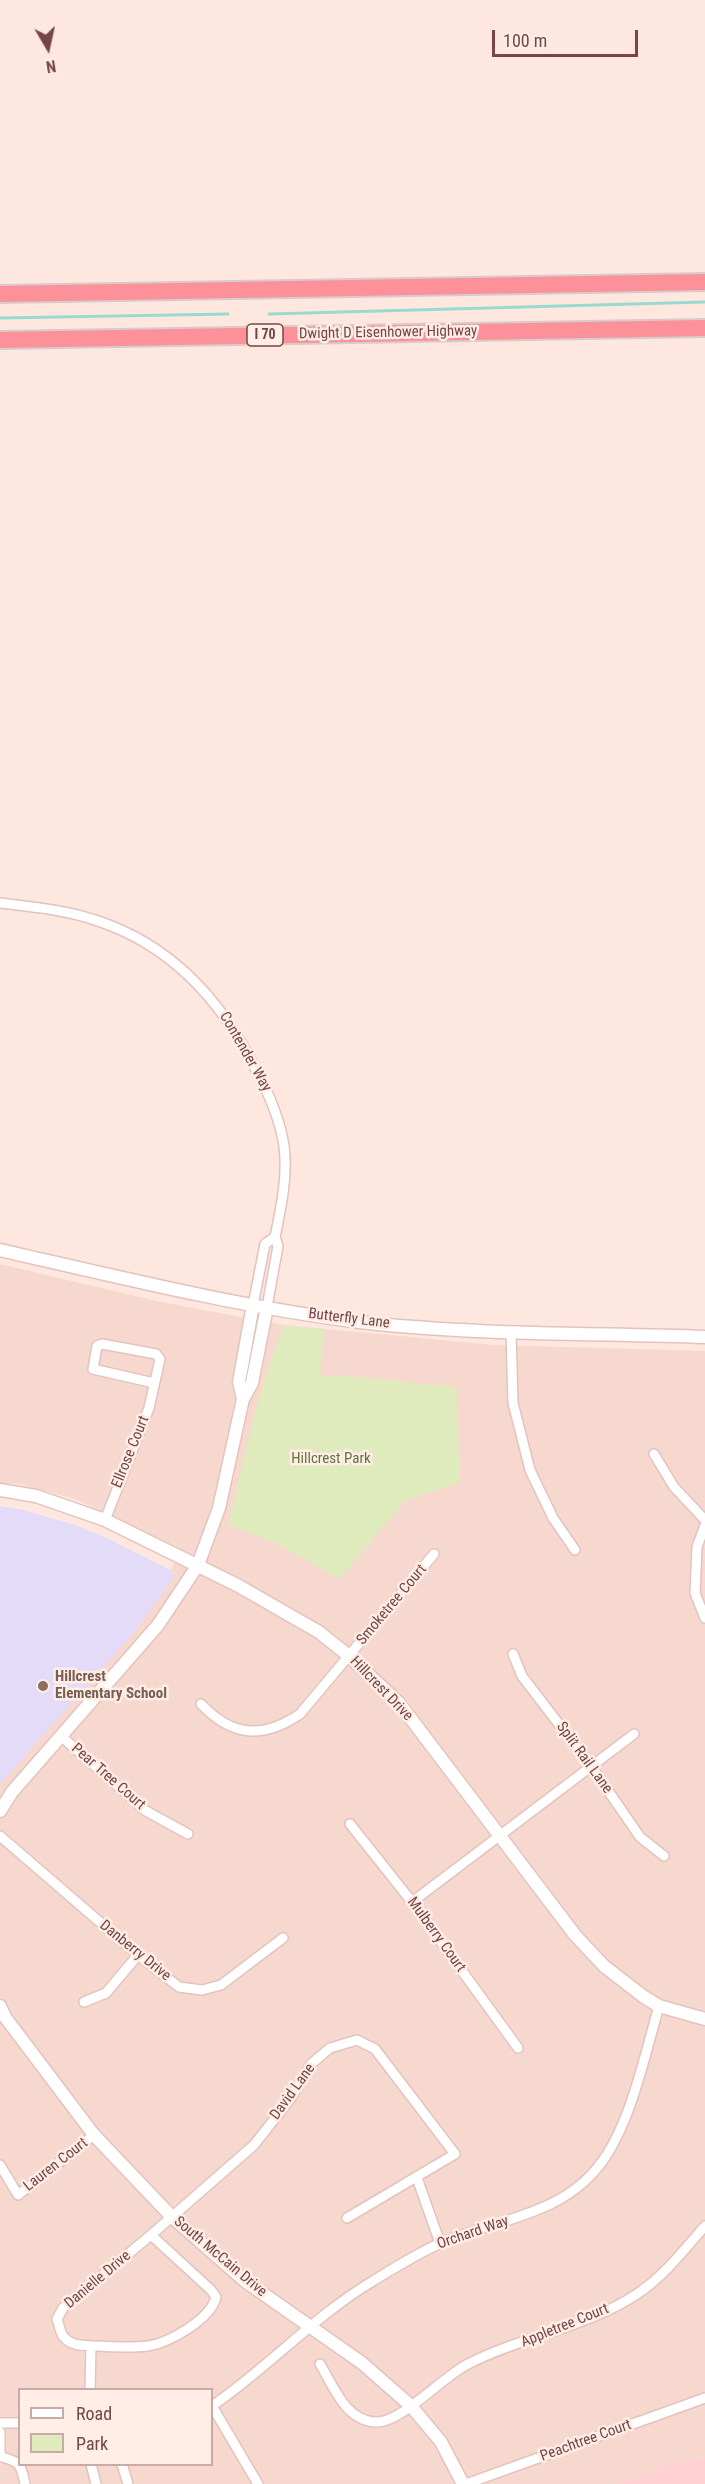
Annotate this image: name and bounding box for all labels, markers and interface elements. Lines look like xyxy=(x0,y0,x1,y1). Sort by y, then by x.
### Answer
north arrow xyxy=(18,18,78,78)
scale bar xyxy=(495,18,640,56)
text: 100 m xyxy=(503,30,547,51)
text: N xyxy=(45,56,57,76)
street label: Dwight D Eisenhower Highway xyxy=(299,322,477,344)
road number: I 70 xyxy=(247,324,283,346)
street label: Contender Way xyxy=(215,1009,275,1095)
street label: Butterfly Lane xyxy=(307,1305,391,1333)
street label: Ellrose Court xyxy=(108,1413,154,1491)
park label: Hillcrest Park xyxy=(291,1450,371,1468)
street label: Smoketree Court xyxy=(353,1561,431,1649)
street label: Hillcrest Drive xyxy=(346,1653,416,1725)
place label: Hillcrest Elementary School xyxy=(55,1668,167,1703)
marker: Hillcrest Elementary School xyxy=(36,1679,50,1693)
street label: Split Rail Lane xyxy=(552,1719,616,1797)
street label: Pear Tree Court xyxy=(67,1740,149,1814)
street label: Mulberry Court xyxy=(403,1894,469,1976)
street label: Danberry Drive xyxy=(96,1917,174,1985)
street label: David Lane xyxy=(267,2060,319,2124)
street label: Lauren Court xyxy=(20,2134,92,2196)
street label: Orchard Way xyxy=(435,2212,511,2254)
street label: South McCain Drive xyxy=(170,2213,270,2301)
street label: Danielle Drive xyxy=(61,2247,135,2313)
street label: Appletree Court xyxy=(519,2300,611,2352)
legend xyxy=(18,2388,213,2466)
text: Road xyxy=(76,2403,112,2424)
street label: Peachtree Court xyxy=(538,2416,634,2466)
text: Park xyxy=(76,2433,108,2454)

